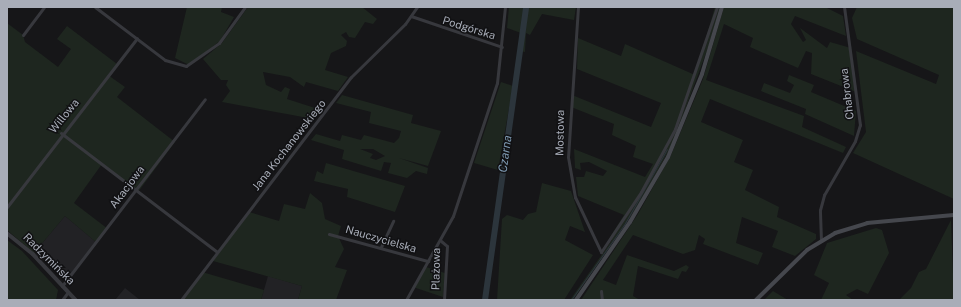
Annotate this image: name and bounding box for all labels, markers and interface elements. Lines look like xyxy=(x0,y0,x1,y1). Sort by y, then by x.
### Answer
street label: Podgórska xyxy=(441,14,497,42)
street label: Chabrowa xyxy=(837,68,857,120)
street label: Willowa xyxy=(46,96,82,136)
street label: Jana Kochanowskiego xyxy=(249,97,329,193)
street label: Mostowa xyxy=(553,110,567,156)
water label: Czarna xyxy=(496,134,516,174)
street label: Akacjowa xyxy=(107,163,147,211)
street label: Nauczycielska xyxy=(344,223,418,255)
street label: Radzymińska xyxy=(21,231,77,287)
street label: Plażowa xyxy=(429,248,443,290)

